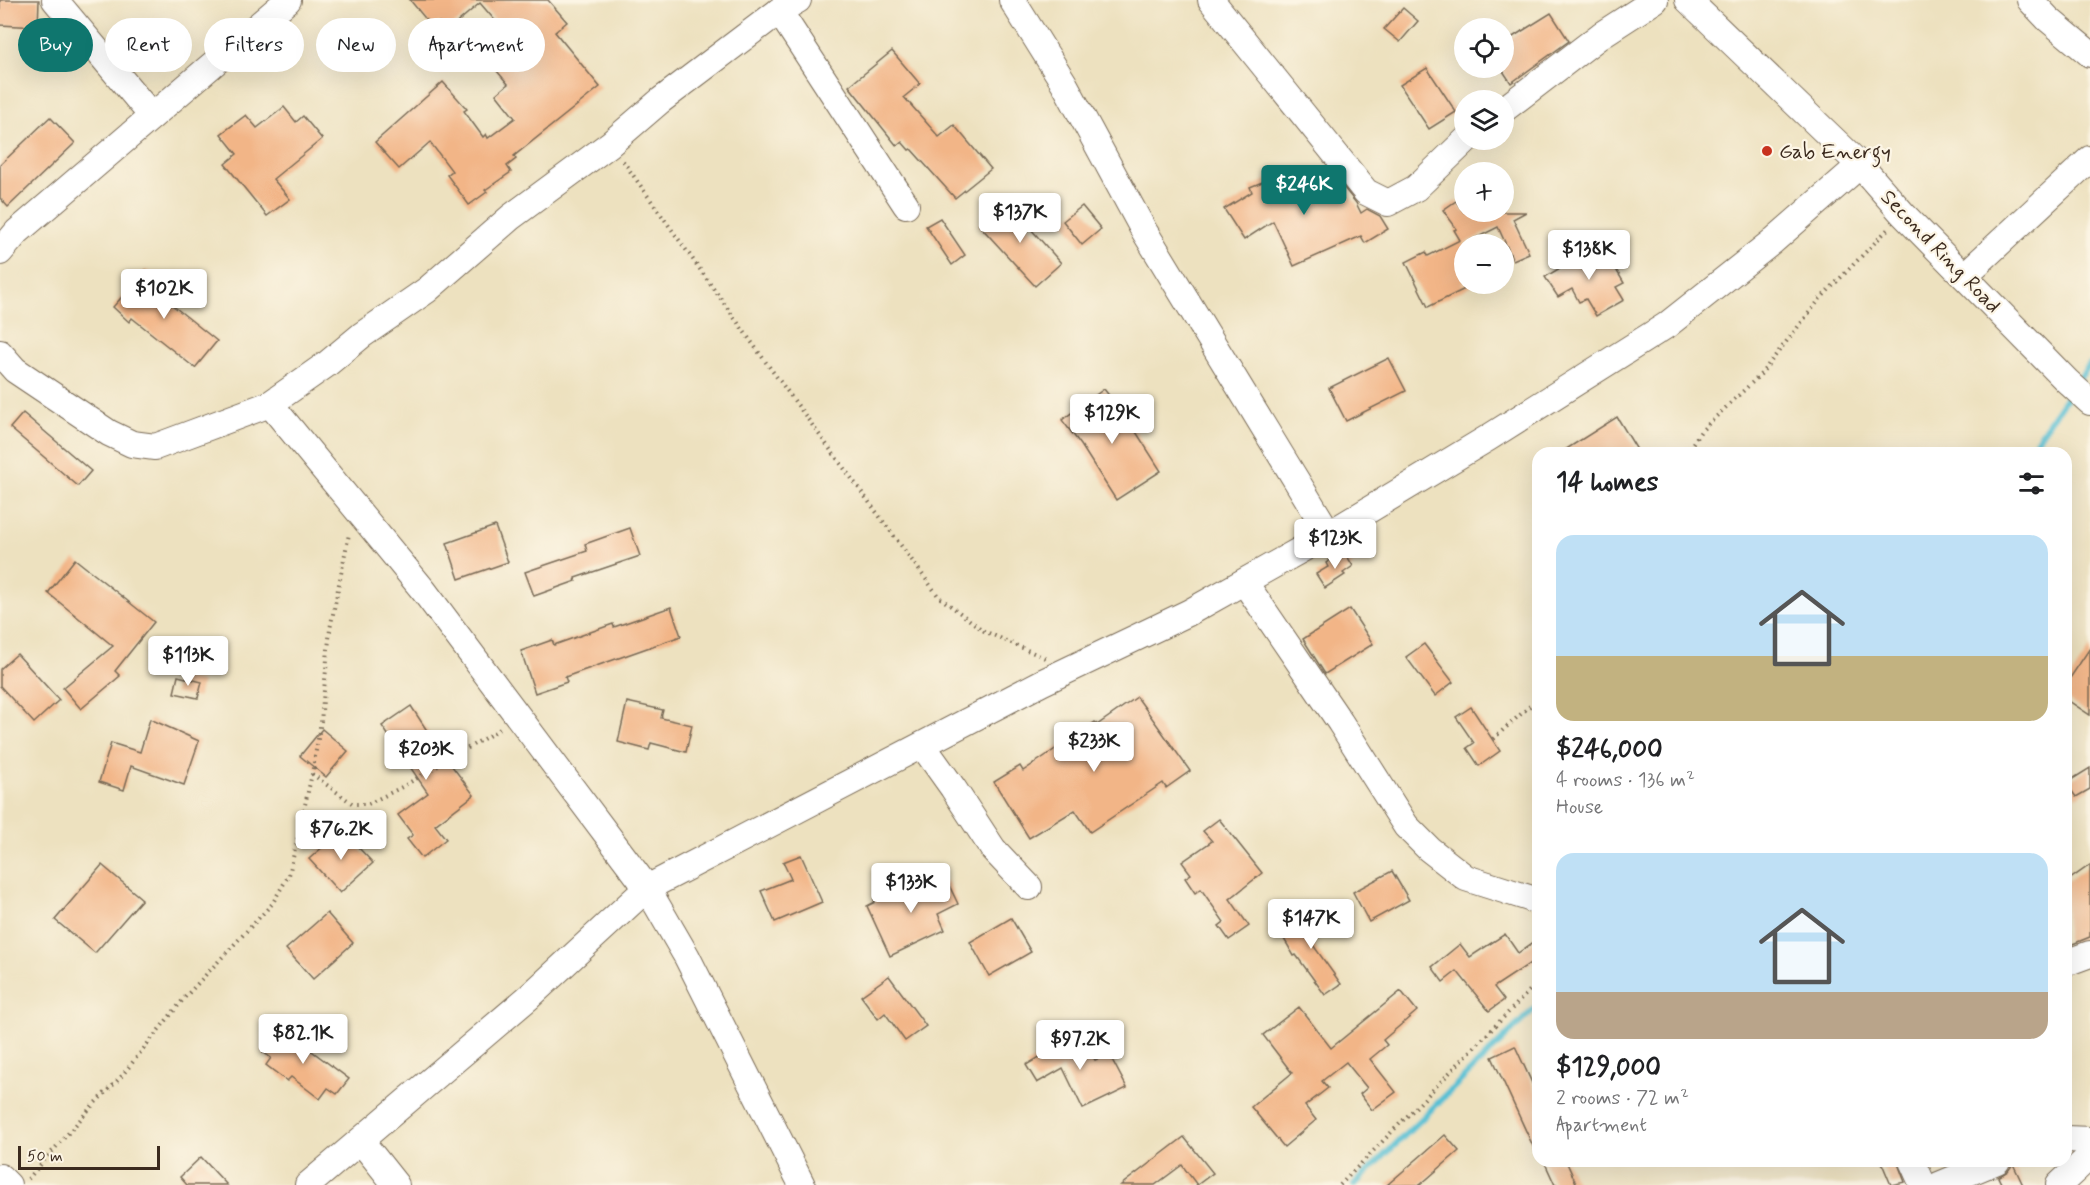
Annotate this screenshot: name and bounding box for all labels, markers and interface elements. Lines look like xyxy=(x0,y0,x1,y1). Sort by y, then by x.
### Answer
chip: Buy xyxy=(18,18,93,72)
chip: Rent xyxy=(105,18,192,72)
chip: Filters xyxy=(204,18,304,72)
chip: New xyxy=(316,18,396,72)
chip: Apartment xyxy=(408,18,545,72)
map controls xyxy=(1454,18,1514,294)
button: locate xyxy=(1454,18,1514,78)
button: layers xyxy=(1454,90,1514,150)
place label: Gab Energy xyxy=(1779,138,1891,168)
marker: Gab Energy xyxy=(1760,144,1774,158)
button: + xyxy=(1454,162,1514,222)
pin: $246K xyxy=(1262,165,1346,216)
text: $246K xyxy=(1275,171,1333,198)
street label: Second Ring Road xyxy=(1874,184,2007,320)
pin: $137K xyxy=(978,193,1062,244)
text: $137K xyxy=(993,199,1047,226)
pin: $138K xyxy=(1547,230,1631,281)
button: − xyxy=(1454,234,1514,294)
text: $138K xyxy=(1562,236,1616,263)
pin: $102K xyxy=(122,269,206,320)
text: $102K xyxy=(135,275,193,302)
pin: $129K xyxy=(1070,394,1154,445)
text: $129K xyxy=(1084,400,1140,427)
text: 14 homes xyxy=(1556,466,1658,500)
icon: filters xyxy=(2015,467,2048,500)
pin: $123K xyxy=(1293,519,1377,570)
text: $123K xyxy=(1308,525,1362,552)
icon: home xyxy=(1748,574,1856,682)
pin: $113K xyxy=(146,636,230,687)
text: $113K xyxy=(162,642,214,669)
pin: $233K xyxy=(1052,722,1136,773)
text: $233K xyxy=(1068,728,1120,755)
pin: $203K xyxy=(384,730,468,781)
text: $246,000 xyxy=(1556,733,1663,767)
text: $203K xyxy=(398,736,454,763)
text: 4 rooms · 136 m² xyxy=(1556,767,1695,794)
text: House xyxy=(1556,794,1603,821)
pin: $76.2K xyxy=(292,810,390,861)
text: $76.2K xyxy=(309,816,373,843)
pin: $133K xyxy=(869,863,953,914)
text: $133K xyxy=(885,869,937,896)
icon: home xyxy=(1748,892,1856,1000)
pin: $147K xyxy=(1269,899,1353,950)
text: $147K xyxy=(1282,905,1340,932)
pin: $82.1K xyxy=(254,1014,352,1065)
text: $82.1K xyxy=(273,1020,333,1047)
pin: $97.2K xyxy=(1031,1020,1129,1071)
text: $97.2K xyxy=(1050,1026,1110,1053)
text: $129,000 xyxy=(1556,1051,1661,1085)
text: 2 rooms · 72 m² xyxy=(1556,1085,1689,1112)
text: Apartment xyxy=(1556,1112,1647,1139)
scale bar xyxy=(18,1143,160,1170)
text: 50 m xyxy=(27,1146,63,1167)

